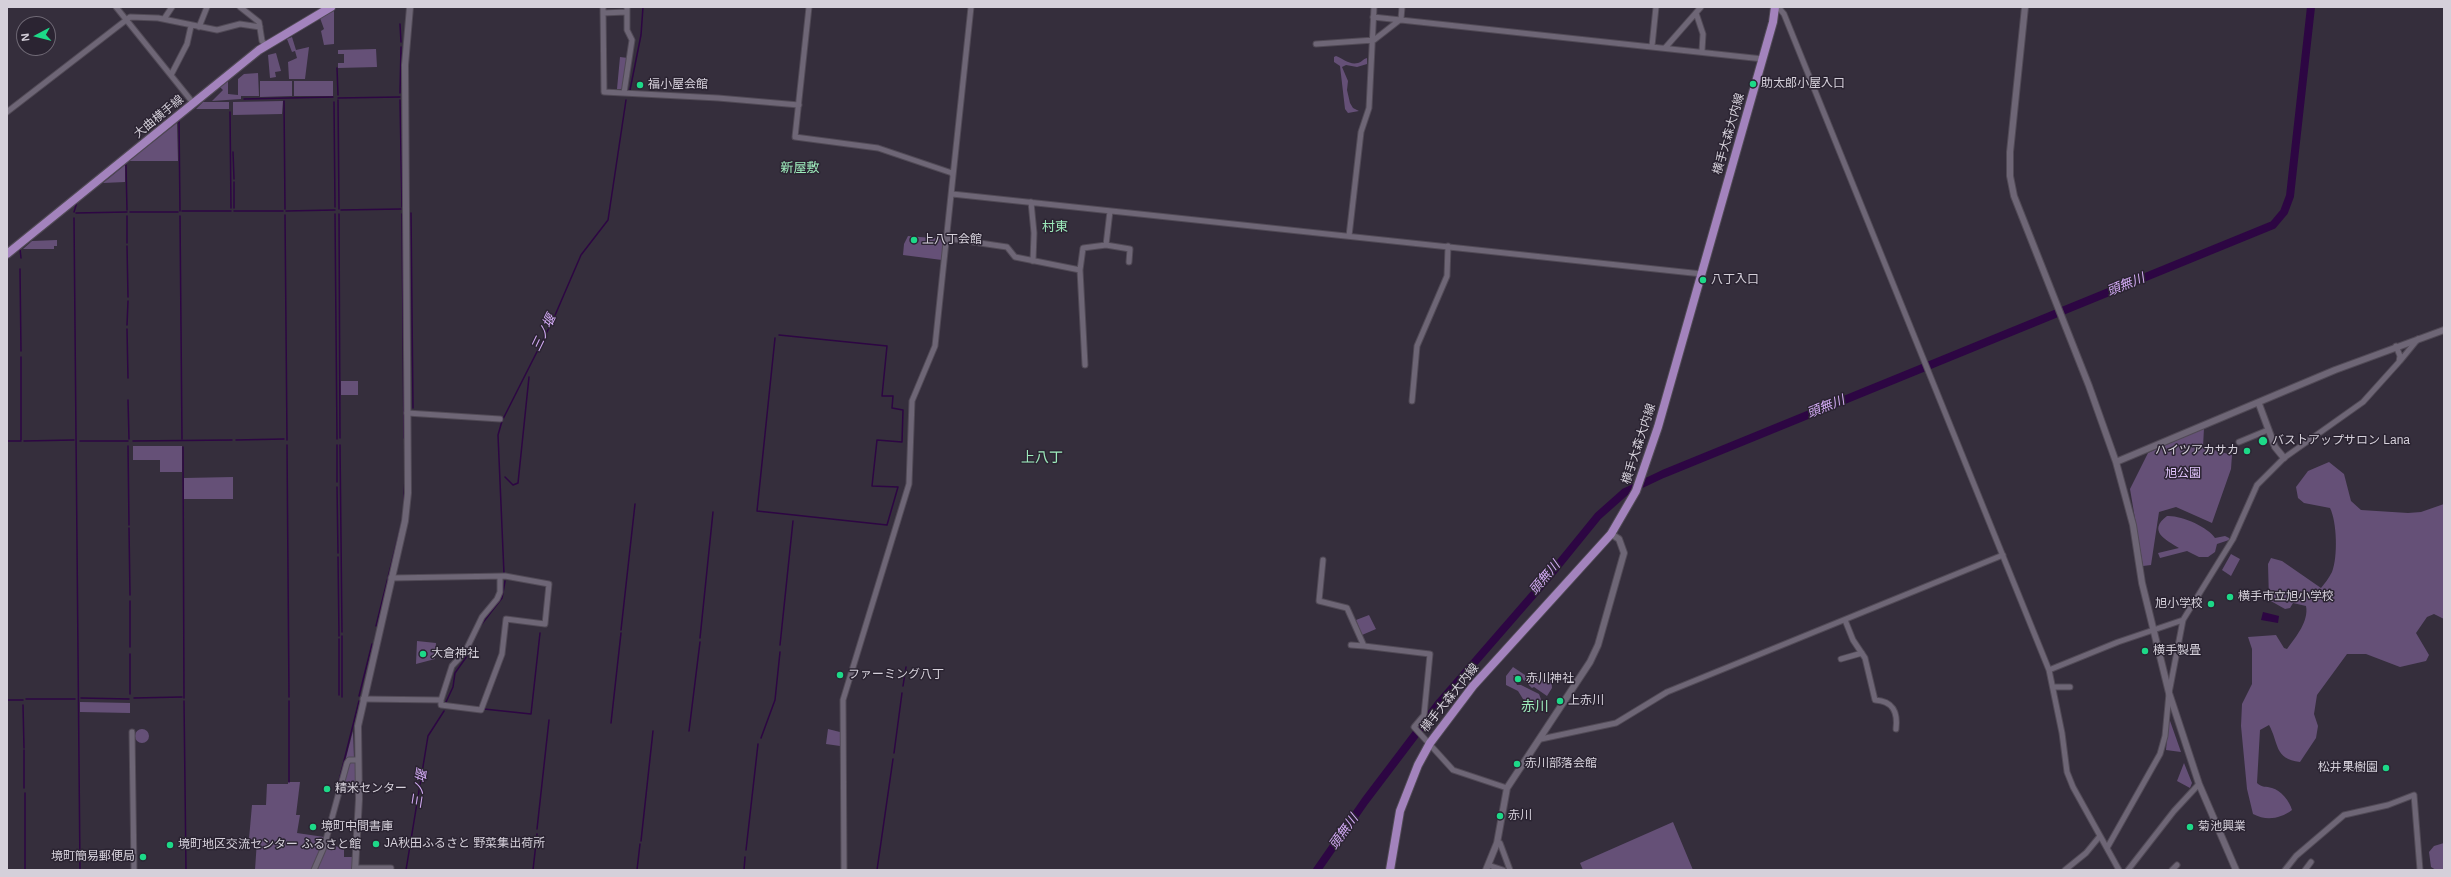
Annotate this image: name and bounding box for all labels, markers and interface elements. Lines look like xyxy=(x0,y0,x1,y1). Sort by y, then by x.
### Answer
north arrow xyxy=(16,16,56,56)
text: N xyxy=(19,33,32,42)
place label: 助太郎小屋入口 xyxy=(1761,77,1845,91)
place label: 福小屋会館 xyxy=(648,78,708,92)
marker: 助太郎小屋入口 xyxy=(1748,79,1758,89)
marker: 福小屋会館 xyxy=(635,80,645,90)
street label: 横手大森大内線 xyxy=(1711,92,1747,176)
street label: 大曲横手線 xyxy=(131,93,187,141)
district label: 新屋敷 xyxy=(781,160,819,176)
district label: 村東 xyxy=(1042,219,1068,235)
place label: 上八丁会館 xyxy=(922,233,982,247)
marker: 上八丁会館 xyxy=(909,235,919,245)
water label: 頭無川 xyxy=(2105,270,2147,300)
place label: 八丁入口 xyxy=(1711,273,1759,287)
marker: 八丁入口 xyxy=(1698,275,1708,285)
water label: 三ノ堰 xyxy=(528,312,560,354)
water label: 頭無川 xyxy=(1805,392,1847,422)
street label: 横手大森大内線 xyxy=(1619,402,1659,486)
place label: バストアップサロン Lana xyxy=(2272,434,2410,448)
marker: バストアップサロン Lana xyxy=(2257,435,2269,447)
place label: ハイツアカサカ xyxy=(2155,444,2239,458)
marker: ハイツアカサカ xyxy=(2242,446,2252,456)
district label: 上八丁 xyxy=(1021,450,1063,466)
park label: 旭公園 xyxy=(2165,467,2201,481)
water label: 頭無川 xyxy=(1526,558,1564,598)
place label: 横手市立旭小学校 xyxy=(2238,590,2334,604)
marker: 横手市立旭小学校 xyxy=(2225,592,2235,602)
place label: 旭小学校 xyxy=(2155,597,2203,611)
marker: 旭小学校 xyxy=(2206,599,2216,609)
place label: 横手製畳 xyxy=(2153,644,2201,658)
marker: 横手製畳 xyxy=(2140,646,2150,656)
place label: 大倉神社 xyxy=(431,647,479,661)
marker: 大倉神社 xyxy=(418,649,428,659)
street label: 横手大森大内線 xyxy=(1418,661,1482,735)
place label: ファーミング八丁 xyxy=(848,668,944,682)
marker: ファーミング八丁 xyxy=(835,670,845,680)
place label: 赤川神社 xyxy=(1526,672,1574,686)
marker: 赤川神社 xyxy=(1513,674,1523,684)
place label: 上赤川 xyxy=(1568,694,1604,708)
marker: 上赤川 xyxy=(1555,696,1565,706)
district label: 赤川 xyxy=(1521,699,1549,715)
place label: 赤川部落会館 xyxy=(1525,757,1597,771)
marker: 赤川部落会館 xyxy=(1512,759,1522,769)
place label: 松井果樹園 xyxy=(2318,761,2378,775)
marker: 松井果樹園 xyxy=(2381,763,2391,773)
water label: 三ノ堰 xyxy=(409,769,431,809)
place label: 精米センター xyxy=(335,782,407,796)
marker: 精米センター xyxy=(322,784,332,794)
place label: 赤川 xyxy=(1508,809,1532,823)
marker: 赤川 xyxy=(1495,811,1505,821)
water label: 頭無川 xyxy=(1326,812,1362,852)
place label: 境町中間書庫 xyxy=(321,820,393,834)
place label: 菊池興業 xyxy=(2198,820,2246,834)
marker: 境町中間書庫 xyxy=(308,822,318,832)
marker: 菊池興業 xyxy=(2185,822,2195,832)
place label: JA秋田ふるさと 野菜集出荷所 xyxy=(384,837,545,851)
place label: 境町地区交流センター ふるさと館 xyxy=(178,838,361,852)
marker: JA秋田ふるさと 野菜集出荷所 xyxy=(371,839,381,849)
marker: 境町地区交流センター ふるさと館 xyxy=(165,840,175,850)
place label: 境町簡易郵便局 xyxy=(51,850,135,864)
marker: 境町簡易郵便局 xyxy=(138,852,148,862)

